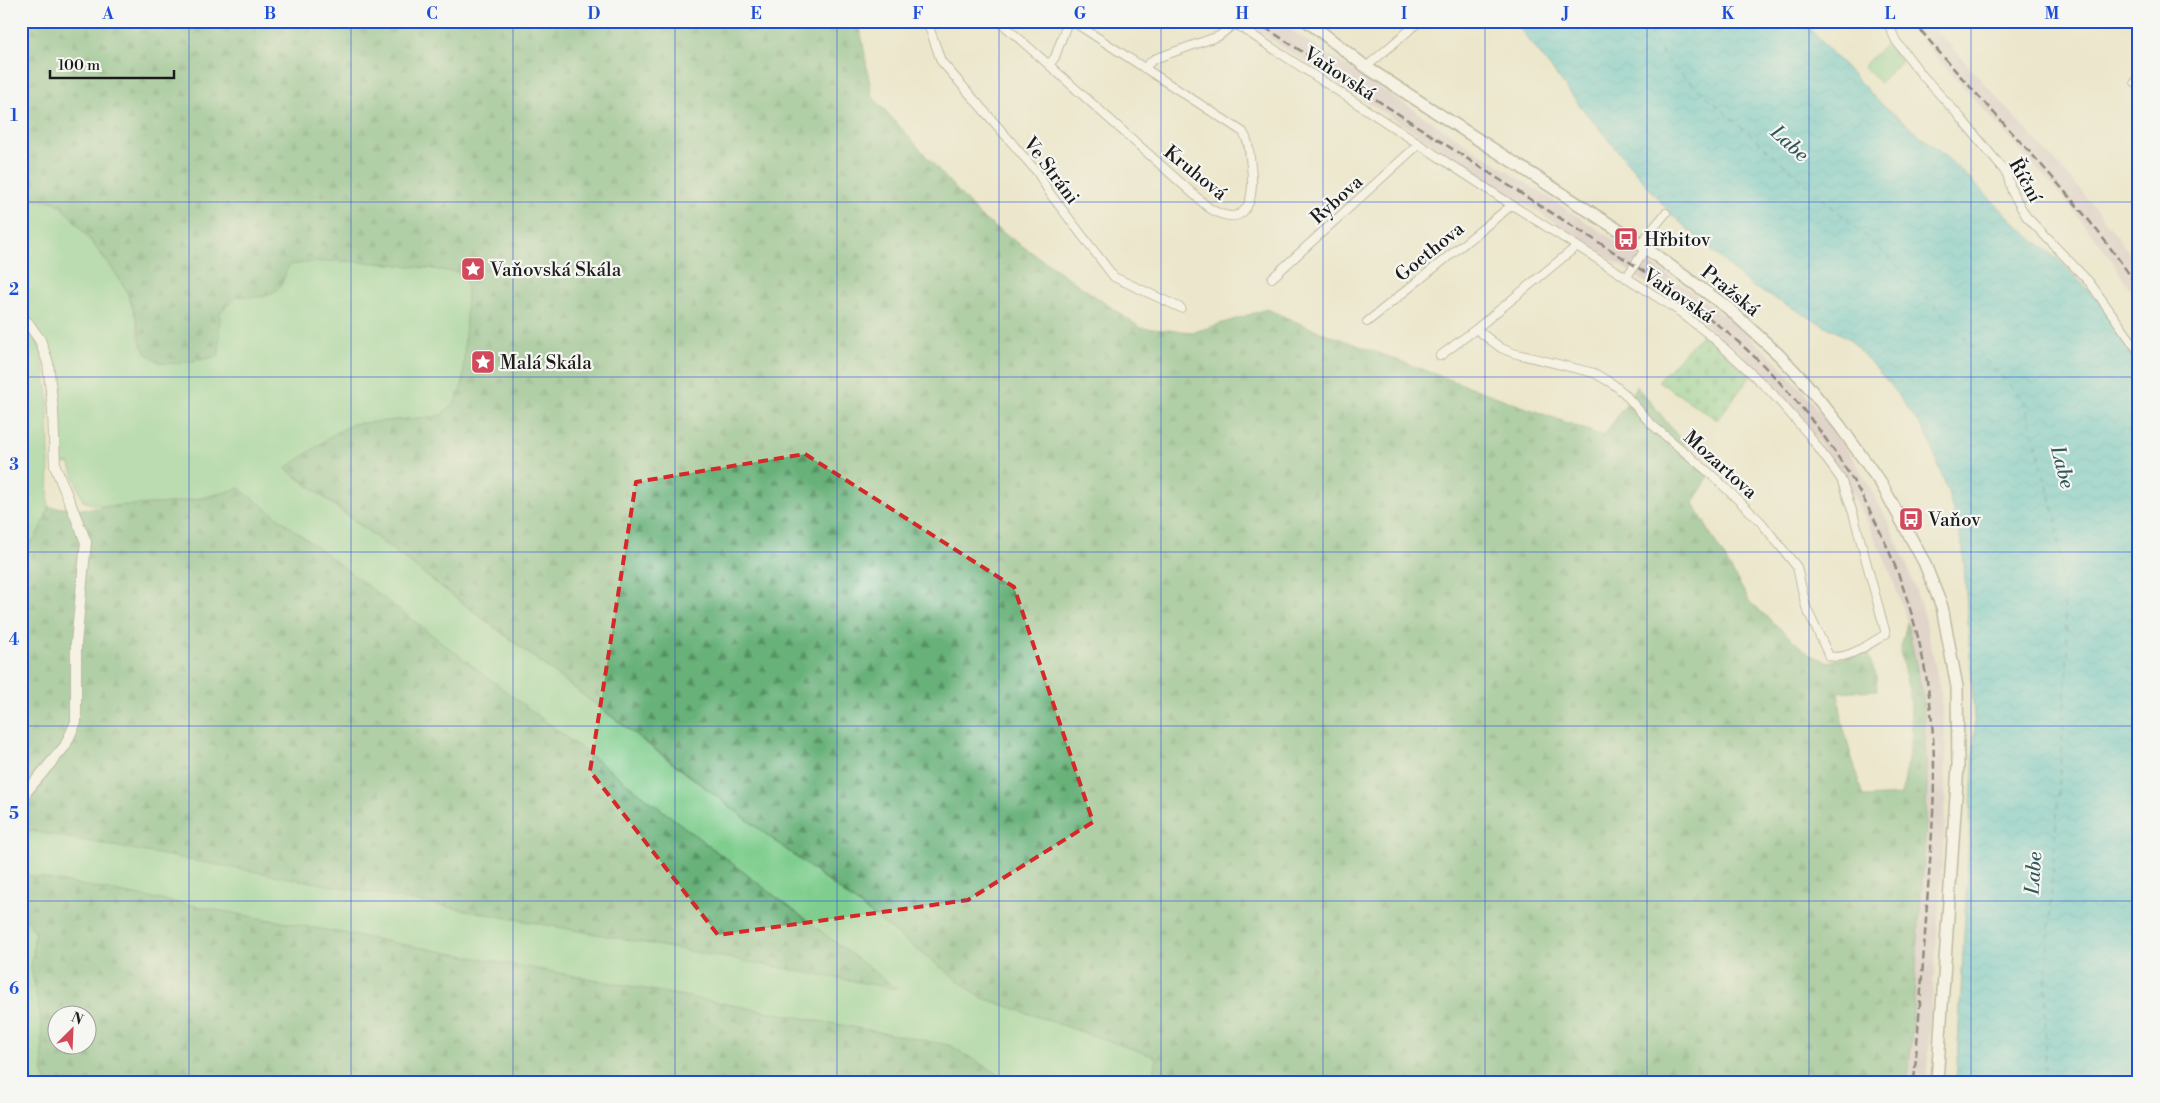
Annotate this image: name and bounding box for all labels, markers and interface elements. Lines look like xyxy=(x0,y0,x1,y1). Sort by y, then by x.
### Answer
text: A xyxy=(101,4,114,24)
text: B xyxy=(264,4,276,24)
text: C xyxy=(426,4,438,24)
text: D xyxy=(588,4,601,24)
text: E xyxy=(750,4,762,24)
text: F xyxy=(912,4,924,24)
text: G xyxy=(1074,4,1087,24)
text: H xyxy=(1235,4,1249,24)
text: I xyxy=(1401,4,1407,24)
text: J xyxy=(1561,4,1569,24)
text: K xyxy=(1722,4,1736,24)
text: L xyxy=(1885,4,1896,24)
text: M xyxy=(2045,4,2060,24)
street label: Vaňovská xyxy=(1298,41,1380,106)
scale bar xyxy=(50,48,174,80)
text: 100 m xyxy=(58,56,100,75)
text: 1 xyxy=(10,106,18,126)
water label: Labe xyxy=(1764,120,1814,168)
street label: Ve Stráni xyxy=(1017,131,1084,209)
street label: Kruhová xyxy=(1159,140,1232,206)
street label: Říční xyxy=(2003,154,2048,207)
street label: Rybova xyxy=(1306,170,1368,229)
street label: Goethova xyxy=(1390,216,1469,287)
bus stop icon: Hřbitov xyxy=(1613,226,1639,252)
place label: Hřbitov xyxy=(1644,228,1711,252)
place icon: Vaňovská Skála xyxy=(460,256,486,282)
place label: Vaňovská Skála xyxy=(489,258,622,282)
street label: Pražská xyxy=(1696,260,1765,322)
street label: Vaňovská xyxy=(1637,263,1719,329)
text: 2 xyxy=(9,280,19,300)
place icon: Malá Skála xyxy=(470,349,496,375)
place label: Malá Skála xyxy=(500,351,592,375)
street label: Mozartova xyxy=(1679,425,1762,504)
water label: Labe xyxy=(2044,443,2079,492)
text: 3 xyxy=(9,455,19,475)
bus stop icon: Vaňov xyxy=(1898,506,1924,532)
place label: Vaňov xyxy=(1927,508,1981,532)
text: 4 xyxy=(9,630,20,650)
text: 5 xyxy=(9,804,19,824)
water label: Labe xyxy=(2020,850,2049,896)
text: 6 xyxy=(9,979,19,999)
north arrow xyxy=(48,1006,98,1056)
text: N xyxy=(68,1009,86,1030)

